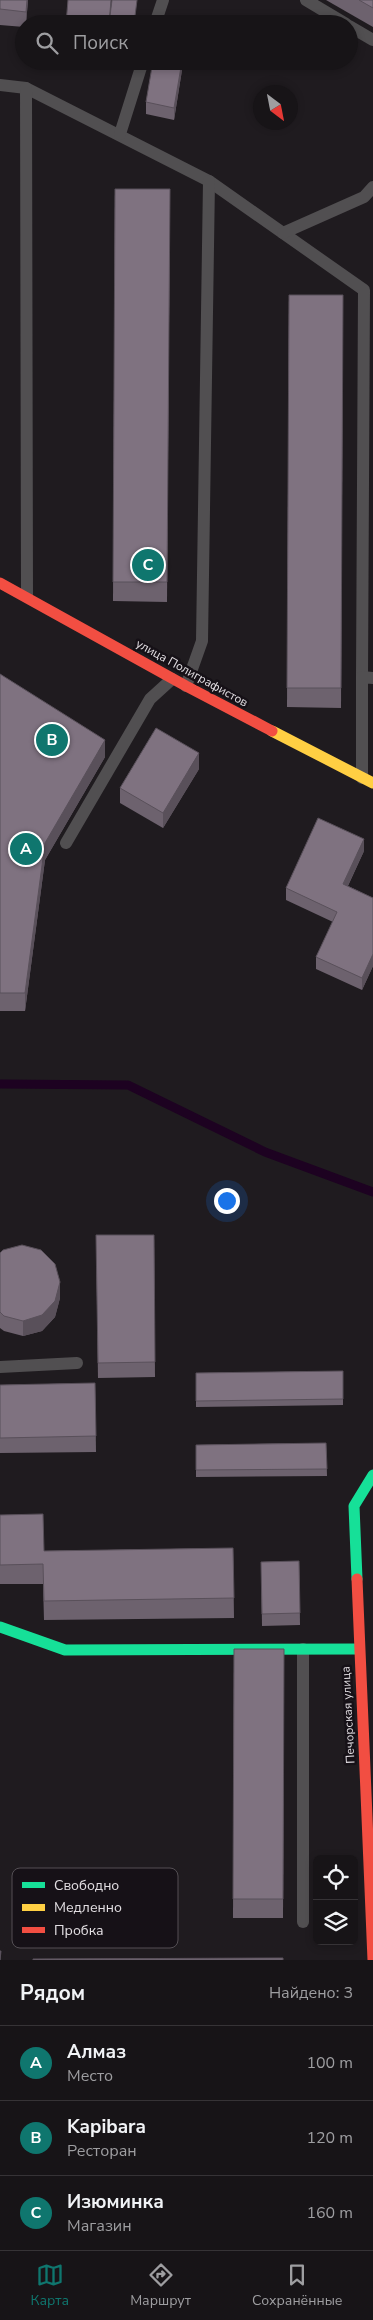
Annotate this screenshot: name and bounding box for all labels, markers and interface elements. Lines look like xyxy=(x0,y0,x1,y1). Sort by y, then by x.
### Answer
search box xyxy=(15,15,358,70)
icon: search xyxy=(33,29,61,57)
text: Поиск xyxy=(73,30,128,56)
north arrow xyxy=(253,85,298,130)
pin: C xyxy=(132,546,164,584)
street label: улица Полиграфистов xyxy=(133,635,251,711)
pin: B xyxy=(36,721,68,759)
pin: A xyxy=(10,830,42,868)
your location xyxy=(214,1188,240,1214)
street label: Печорская улица xyxy=(337,1666,359,1764)
map controls xyxy=(313,1855,358,1945)
button: locate xyxy=(313,1855,358,1900)
legend xyxy=(12,1868,178,1948)
text: Свободно xyxy=(54,1876,119,1895)
text: Медленно xyxy=(54,1898,122,1917)
button: layers xyxy=(313,1900,358,1945)
text: Пробка xyxy=(54,1921,104,1940)
text: Рядом xyxy=(20,1979,85,2007)
text: Найдено: 3 xyxy=(269,1982,353,2004)
text: Алмаз xyxy=(67,2039,126,2065)
text: A xyxy=(30,2052,42,2074)
text: 100 m xyxy=(306,2052,353,2074)
text: Место xyxy=(67,2065,113,2087)
text: Kapibara xyxy=(67,2114,146,2140)
text: B xyxy=(30,2127,42,2149)
text: 120 m xyxy=(306,2127,353,2149)
text: Ресторан xyxy=(67,2140,137,2162)
text: Изюминка xyxy=(67,2189,164,2215)
text: C xyxy=(31,2202,41,2224)
text: 160 m xyxy=(306,2202,353,2224)
text: Магазин xyxy=(67,2215,132,2237)
tab: Карта xyxy=(31,2261,69,2310)
tab: Маршрут xyxy=(130,2261,191,2310)
tab: Сохранённые xyxy=(252,2261,342,2310)

